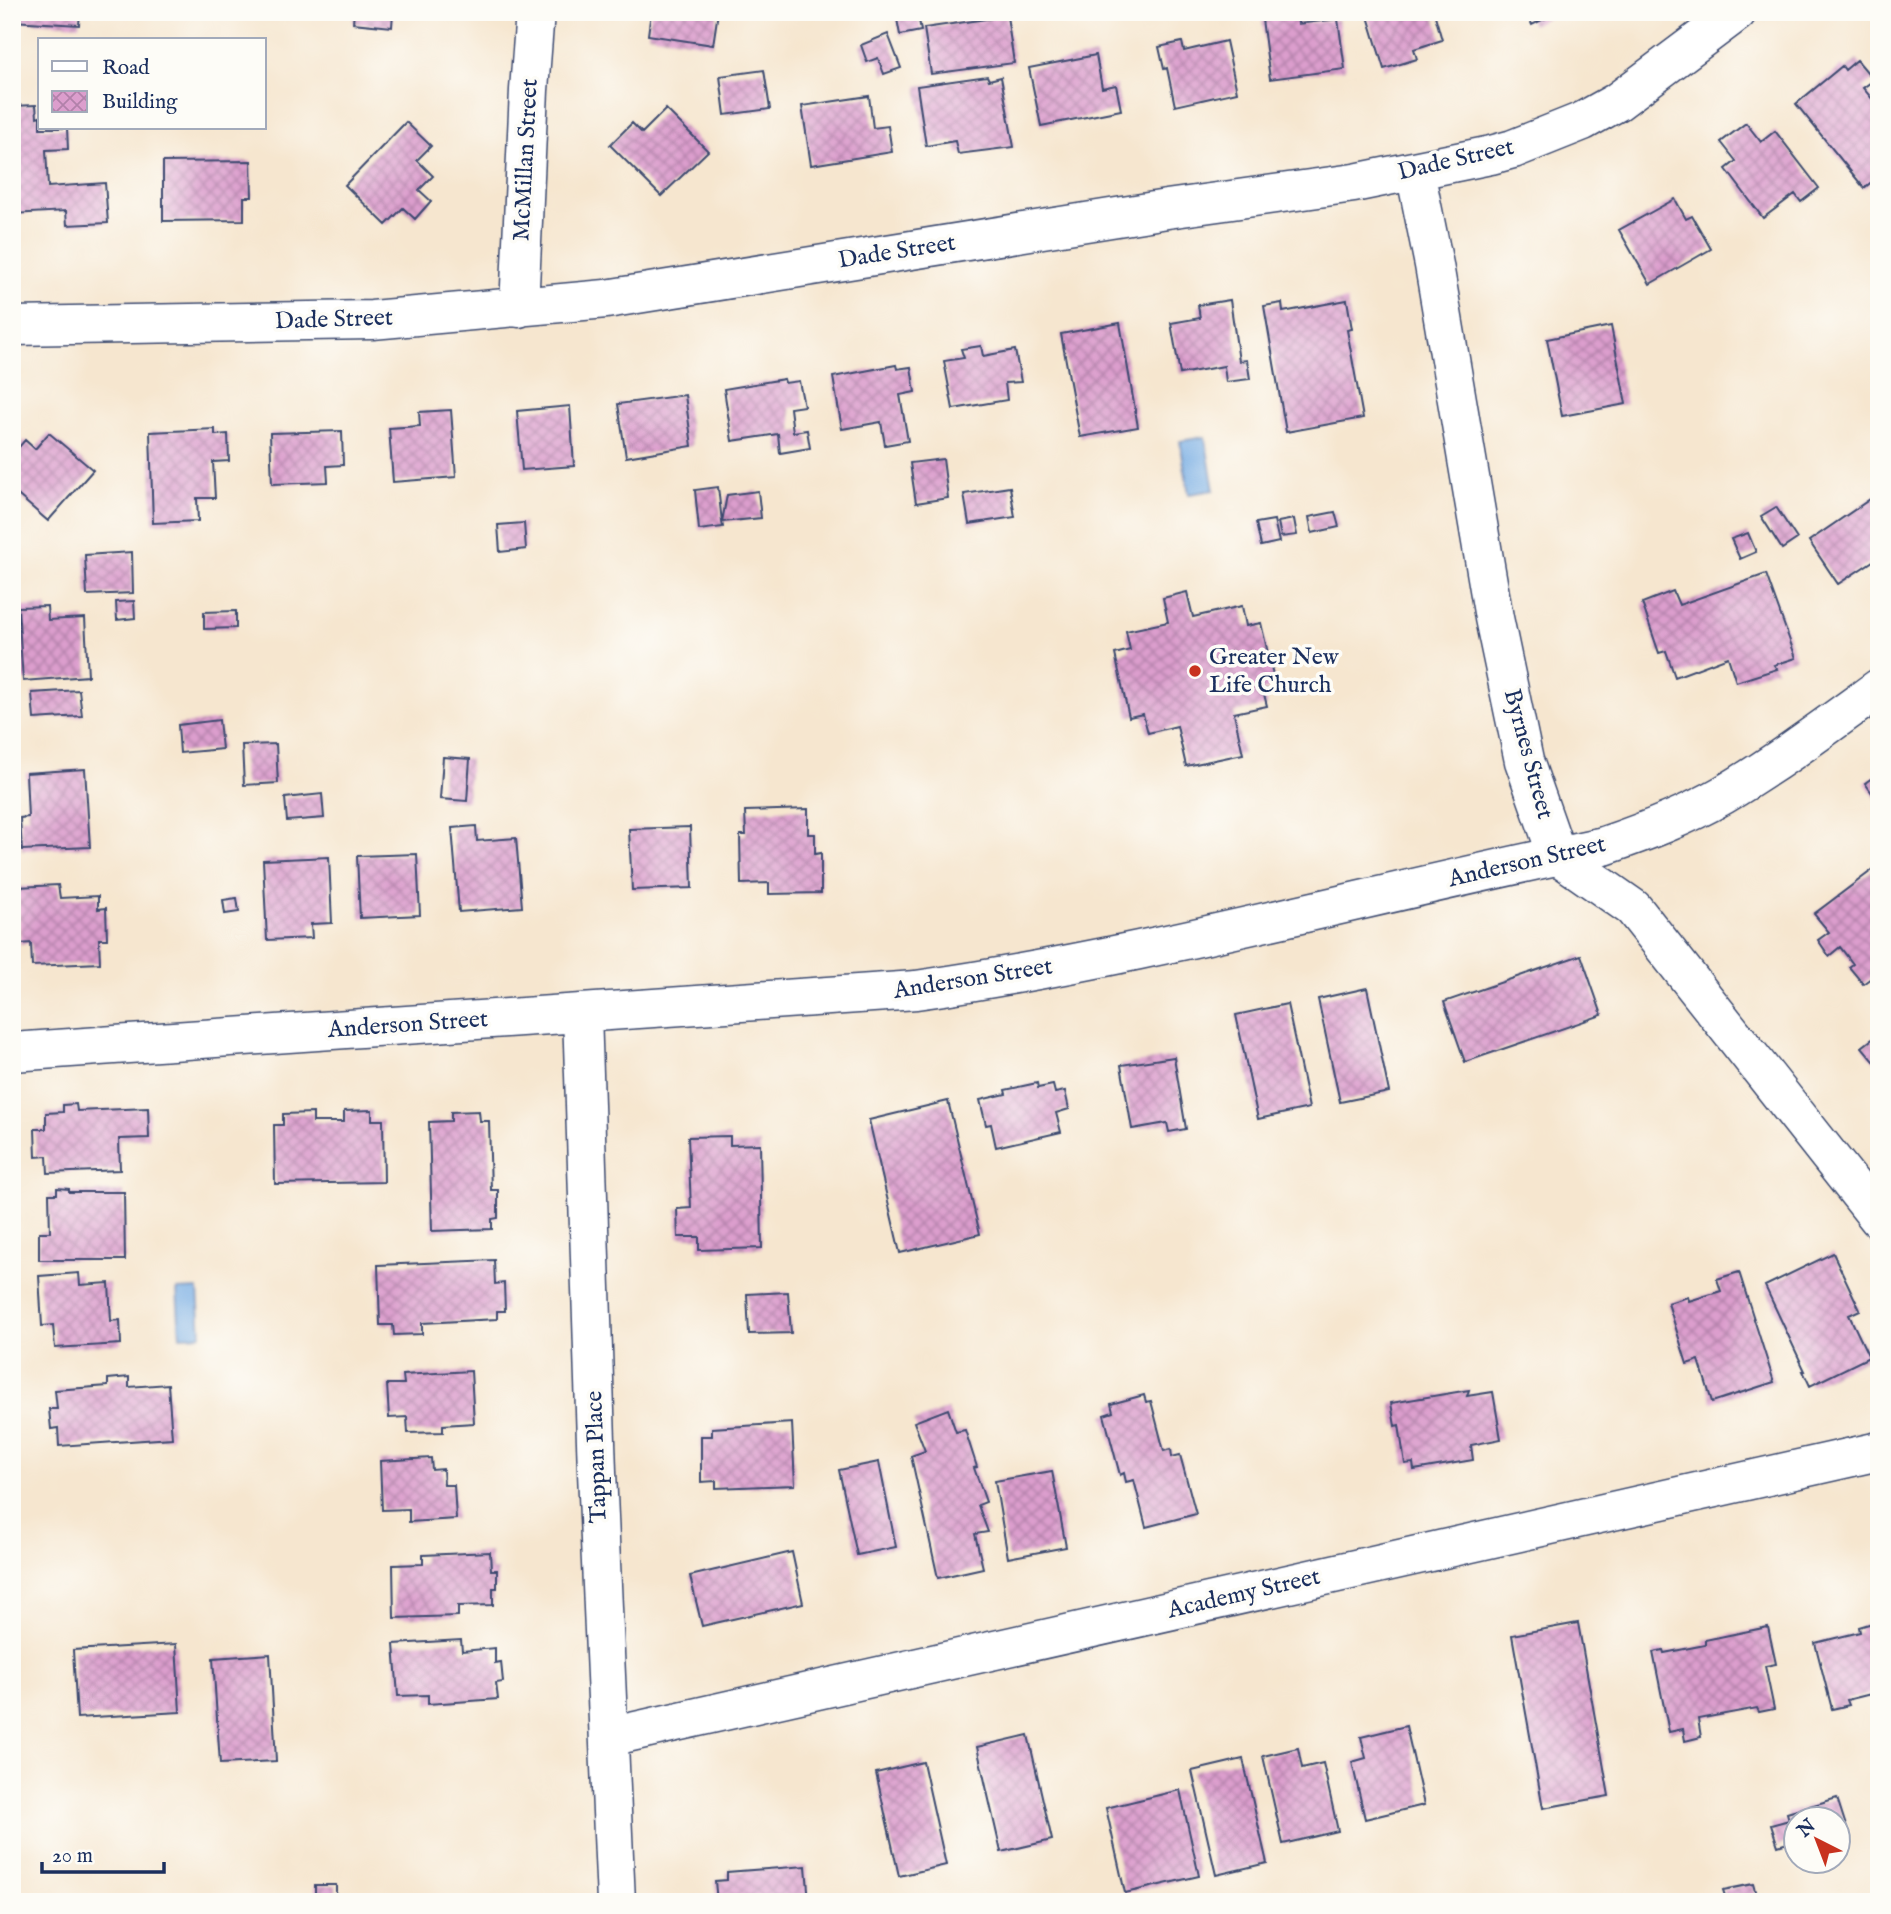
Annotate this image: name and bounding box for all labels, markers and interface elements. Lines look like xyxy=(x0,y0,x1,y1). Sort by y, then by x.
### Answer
legend xyxy=(38,38,266,130)
text: Road xyxy=(102,55,150,82)
street label: McMillan Street xyxy=(506,78,546,242)
text: Building xyxy=(102,89,178,116)
street label: Dade Street xyxy=(1395,132,1517,188)
street label: Dade Street xyxy=(836,227,958,277)
street label: Dade Street xyxy=(274,302,394,338)
place label: Greater New Life Church xyxy=(1209,642,1340,701)
marker: Greater New Life Church xyxy=(1187,663,1203,679)
street label: Byrnes Street xyxy=(1496,685,1560,823)
street label: Anderson Street xyxy=(1444,829,1609,895)
street label: Anderson Street xyxy=(890,951,1055,1007)
street label: Anderson Street xyxy=(326,1004,489,1046)
street label: Tappan Place xyxy=(579,1390,615,1524)
street label: Academy Street xyxy=(1164,1561,1323,1627)
north arrow xyxy=(1783,1806,1853,1876)
text: N xyxy=(1792,1814,1822,1844)
scale bar xyxy=(42,1830,164,1874)
text: 20 m xyxy=(52,1843,93,1870)

